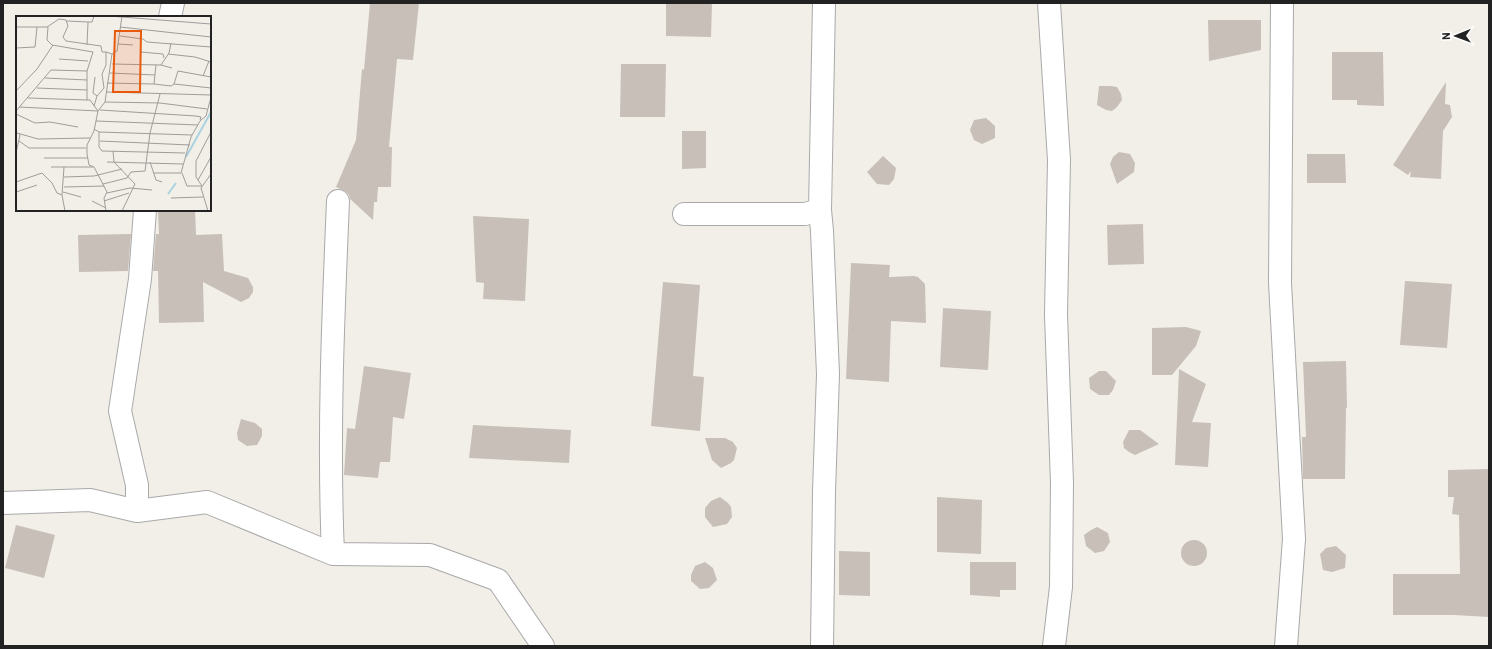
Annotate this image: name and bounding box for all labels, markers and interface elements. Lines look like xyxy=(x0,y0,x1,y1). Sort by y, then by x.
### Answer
inset map xyxy=(16,16,211,211)
north arrow xyxy=(1436,16,1476,56)
text: N xyxy=(1439,32,1452,40)

